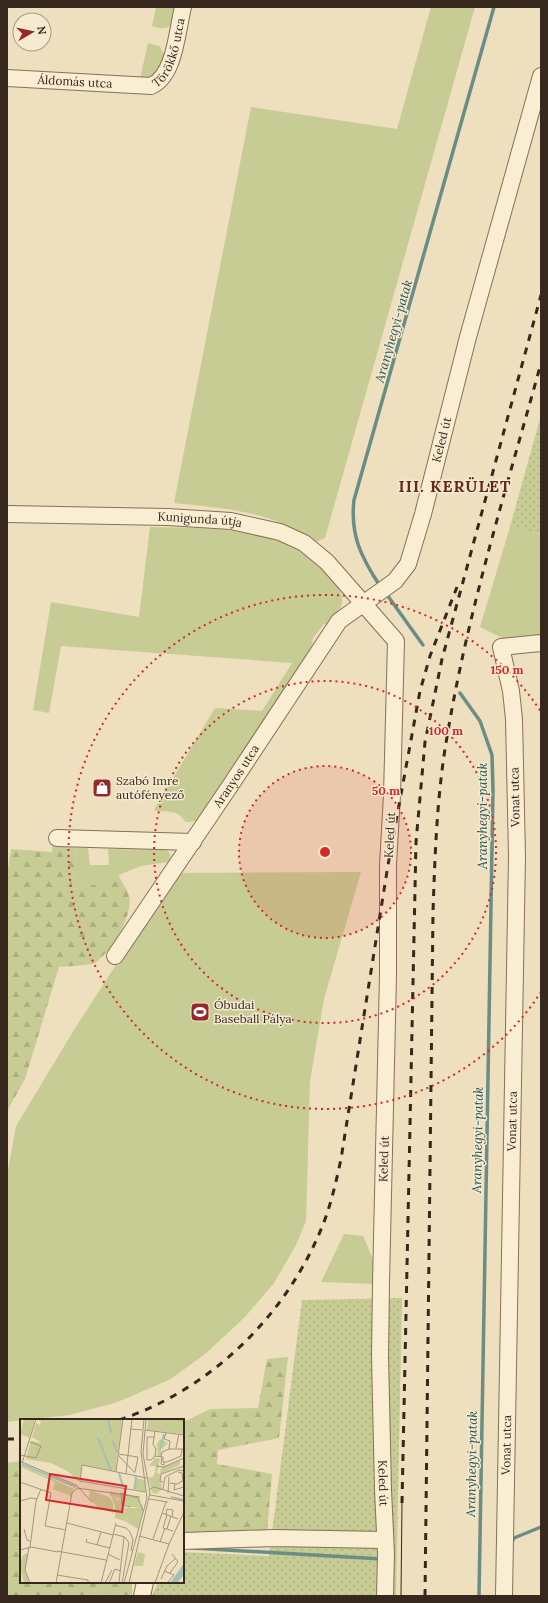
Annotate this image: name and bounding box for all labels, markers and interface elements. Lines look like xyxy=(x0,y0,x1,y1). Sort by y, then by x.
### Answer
north arrow xyxy=(12,12,52,52)
street label: Törökkő utca xyxy=(149,17,188,90)
text: N xyxy=(34,25,50,36)
street label: Áldomás utca xyxy=(36,72,113,91)
water label: Aranyhegyi-patak xyxy=(370,277,416,386)
street label: Keled út xyxy=(428,415,454,464)
district label: III. KERÜLET xyxy=(399,476,511,496)
street label: Kunigunda útja xyxy=(157,509,244,530)
text: 150 m xyxy=(490,662,524,677)
text: 100 m xyxy=(429,723,463,738)
street label: Aranyos utca xyxy=(209,742,262,811)
water label: Aranyhegyi-patak xyxy=(474,763,491,870)
street label: Vonat utca xyxy=(506,767,523,828)
place label: Szabó Imre autófényező xyxy=(116,773,184,802)
shop icon: Szabó Imre autófényező xyxy=(91,777,113,799)
text: 50 m xyxy=(372,783,400,798)
street label: Keled út xyxy=(381,811,398,859)
centre of rings xyxy=(318,845,332,859)
place label: Óbudai Baseball Pálya xyxy=(214,997,292,1026)
sports icon: Óbudai Baseball Pálya xyxy=(189,1001,211,1023)
water label: Aranyhegyi-patak xyxy=(468,1086,487,1194)
street label: Vonat utca xyxy=(504,1091,520,1152)
street label: Keled út xyxy=(375,1135,392,1182)
water label: Aranyhegyi-patak xyxy=(462,1410,481,1518)
street label: Vonat utca xyxy=(498,1415,514,1476)
inset map xyxy=(20,1419,184,1583)
street label: Keled út xyxy=(375,1460,392,1507)

